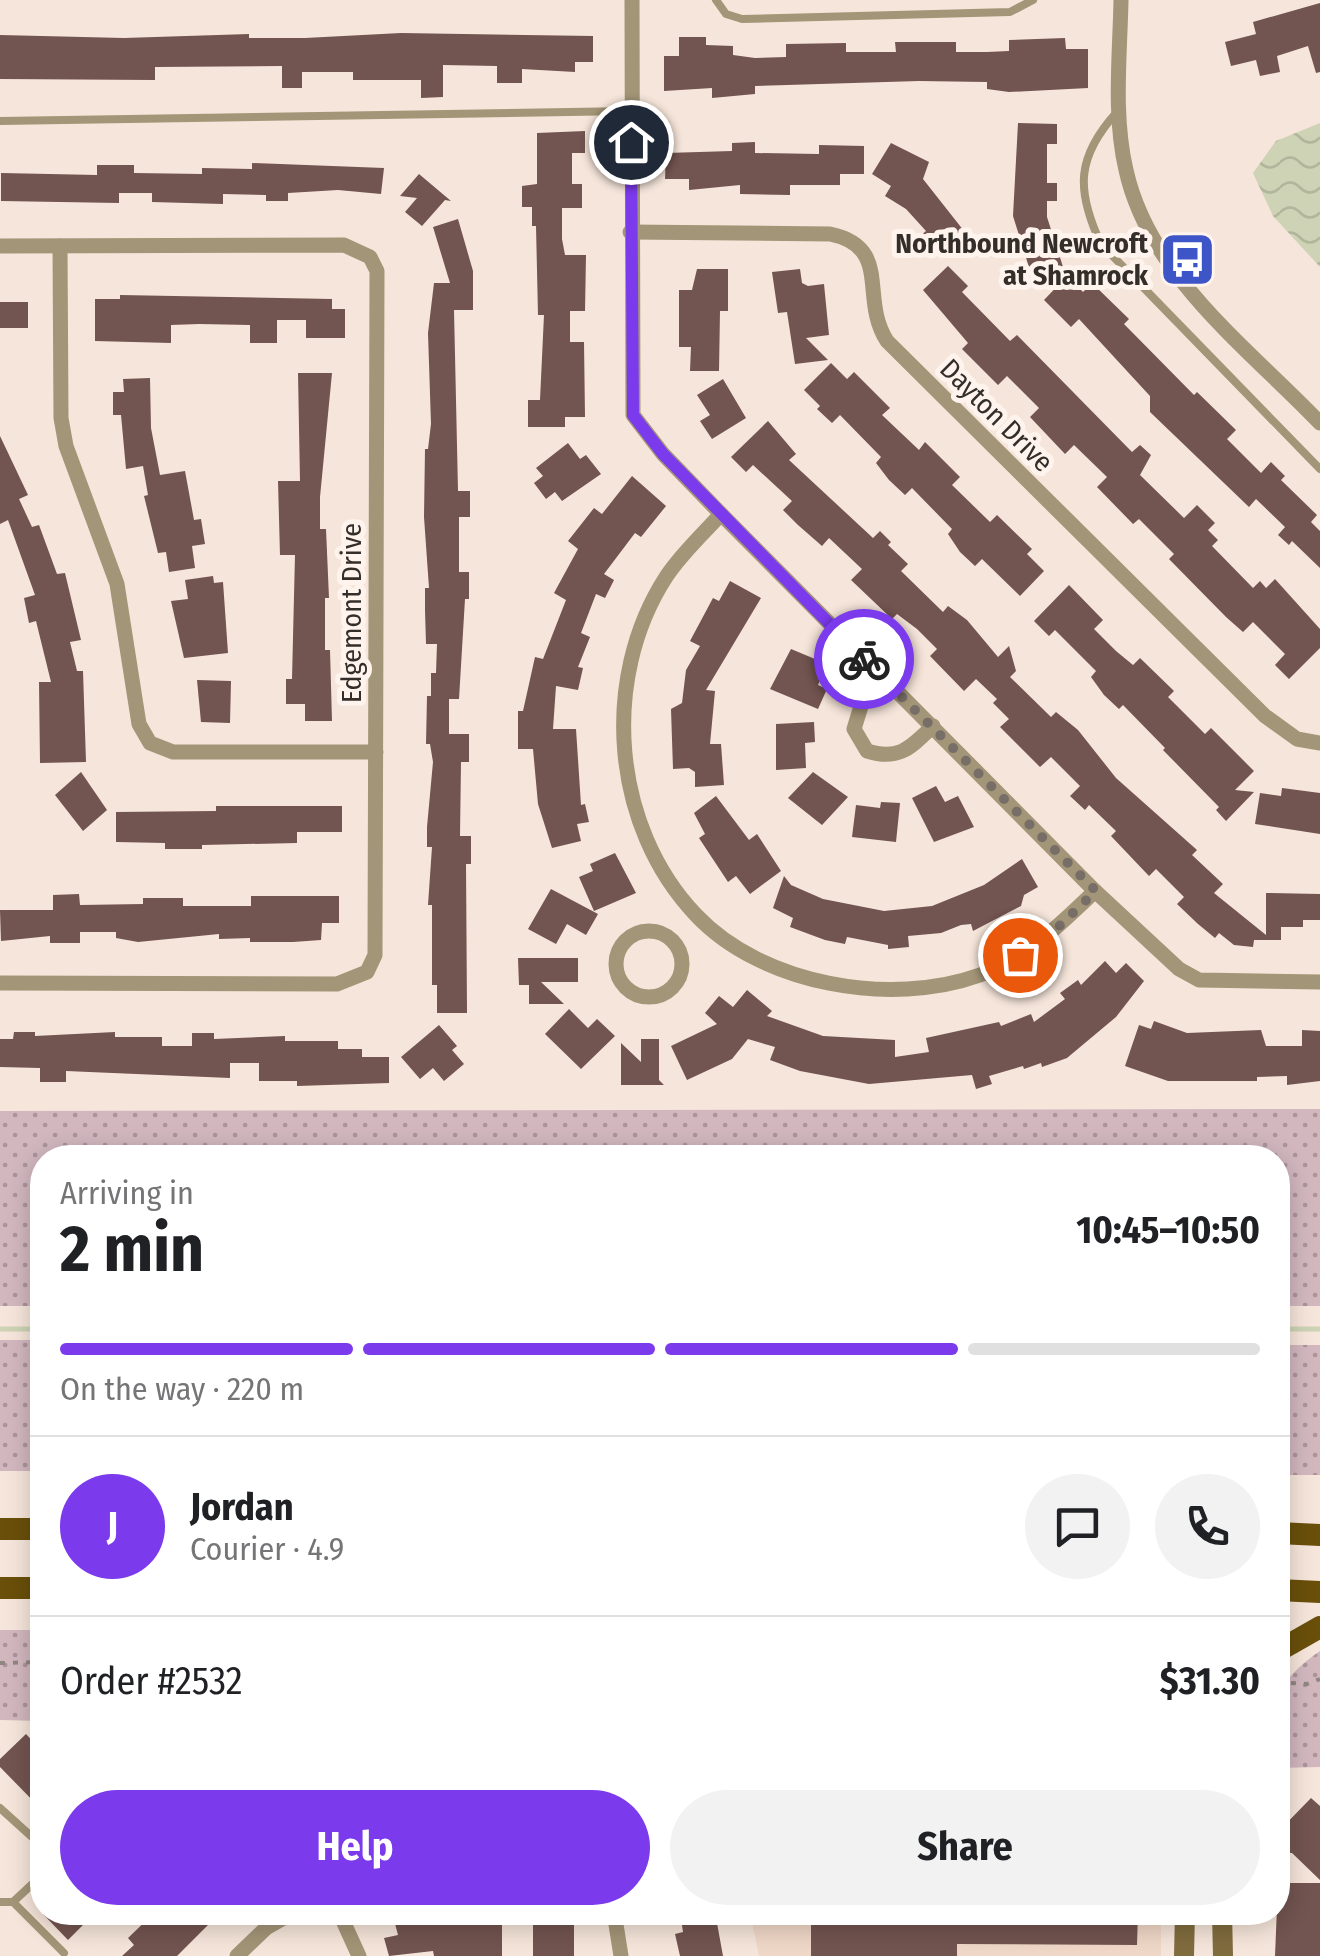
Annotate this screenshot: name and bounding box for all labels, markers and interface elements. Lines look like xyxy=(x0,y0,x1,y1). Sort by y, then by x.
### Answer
pin xyxy=(589,100,674,185)
icon: home xyxy=(604,115,659,170)
place label: Northbound Newcroft at Shamrock xyxy=(895,227,1149,292)
bus stop icon: Northbound Newcroft at Shamrock xyxy=(1157,229,1217,289)
street label: Dayton Drive xyxy=(933,352,1060,479)
street label: Edgemont Drive xyxy=(335,523,368,703)
courier xyxy=(814,609,914,709)
icon: bike xyxy=(837,632,892,687)
pin xyxy=(978,913,1063,998)
icon: bag xyxy=(993,928,1048,983)
text: Arriving in xyxy=(60,1174,194,1212)
text: 10:45–10:50 xyxy=(1076,1207,1260,1253)
text: 2 min xyxy=(60,1210,204,1288)
text: On the way · 220 m xyxy=(60,1370,304,1408)
button: chat xyxy=(1025,1474,1130,1579)
button: phone xyxy=(1155,1474,1260,1579)
text: Jordan xyxy=(190,1484,294,1530)
text: J xyxy=(107,1503,118,1549)
text: Courier · 4.9 xyxy=(190,1530,344,1568)
text: Order #2532 xyxy=(60,1658,243,1704)
text: $31.30 xyxy=(1160,1658,1260,1704)
button: Help xyxy=(60,1790,650,1905)
button: Share xyxy=(670,1790,1260,1905)

